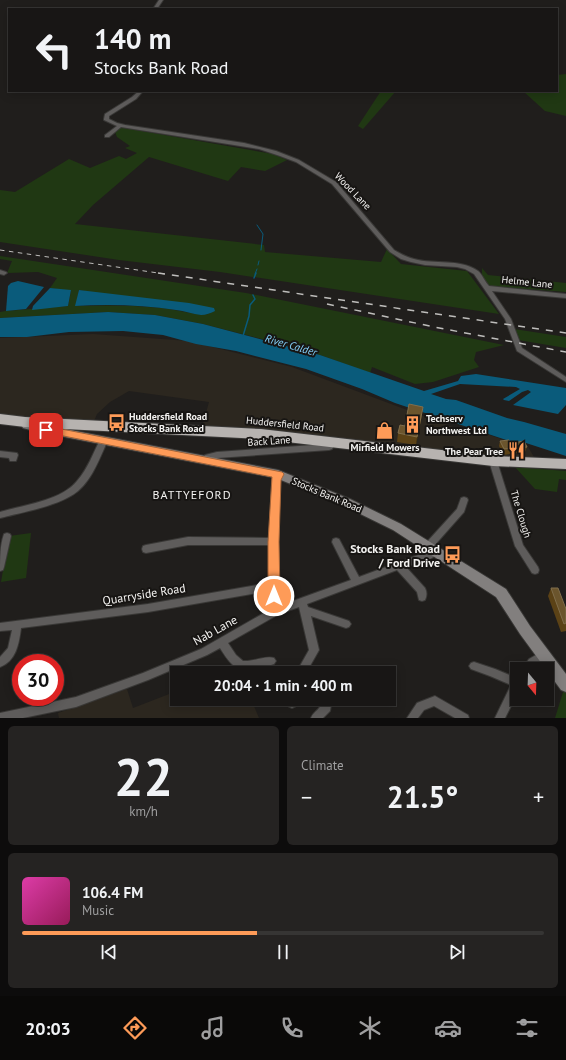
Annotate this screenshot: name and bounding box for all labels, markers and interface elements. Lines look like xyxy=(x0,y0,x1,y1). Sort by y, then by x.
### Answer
text: 140 m xyxy=(94,20,171,57)
icon: left xyxy=(28,24,80,76)
text: Stocks Bank Road xyxy=(94,56,229,79)
street label: Wood Lane xyxy=(332,170,374,212)
street label: Helme Lane xyxy=(501,273,553,291)
water label: River Calder xyxy=(263,331,320,359)
place label: Huddersfield Road Stocks Bank Road xyxy=(129,410,207,435)
bus stop icon: Huddersfield Road Stocks Bank Road xyxy=(106,412,126,432)
place label: Techserv Northwest Ltd xyxy=(426,412,487,437)
pin xyxy=(29,413,63,447)
street label: Huddersfield Road xyxy=(245,413,325,435)
building icon: Techserv Northwest Ltd xyxy=(403,414,423,434)
icon: arrive xyxy=(35,419,57,441)
shop icon: Mirfield Mowers xyxy=(375,420,395,440)
street label: Back Lane xyxy=(247,433,291,449)
place label: Mirfield Mowers xyxy=(351,441,419,454)
restaurant icon: The Pear Tree xyxy=(506,441,526,461)
place label: The Pear Tree xyxy=(445,445,503,458)
street label: Stocks Bank Road xyxy=(290,474,364,516)
district label: BATTYEFORD xyxy=(152,487,232,502)
street label: The Clough xyxy=(508,489,534,539)
place label: Stocks Bank Road / Ford Drive xyxy=(350,541,440,570)
bus stop icon: Stocks Bank Road / Ford Drive xyxy=(443,545,463,565)
position arrow xyxy=(253,575,295,617)
street label: Quarryside Road xyxy=(101,580,187,608)
street label: Nab Lane xyxy=(190,612,240,648)
speed limit sign: 30 xyxy=(12,654,64,706)
north arrow xyxy=(510,662,554,706)
map controls xyxy=(510,662,554,706)
text: 20:04 · 1 min · 400 m xyxy=(214,676,352,695)
text: 22 xyxy=(114,743,173,810)
text: Climate xyxy=(301,757,344,774)
text: 21.5° xyxy=(387,777,458,816)
text: − xyxy=(301,783,312,811)
text: + xyxy=(533,783,544,811)
text: km/h xyxy=(129,803,158,820)
text: 106.4 FM xyxy=(82,883,143,902)
text: Music xyxy=(82,902,114,919)
icon: previous xyxy=(98,941,120,963)
icon: pause xyxy=(272,941,294,963)
icon: next xyxy=(446,941,468,963)
icon: directions xyxy=(121,1014,149,1042)
icon: music xyxy=(199,1014,227,1042)
icon: phone xyxy=(278,1014,306,1042)
icon: climate xyxy=(356,1014,384,1042)
icon: car xyxy=(434,1014,462,1042)
icon: filters xyxy=(513,1014,541,1042)
text: 20:03 xyxy=(25,1017,71,1040)

